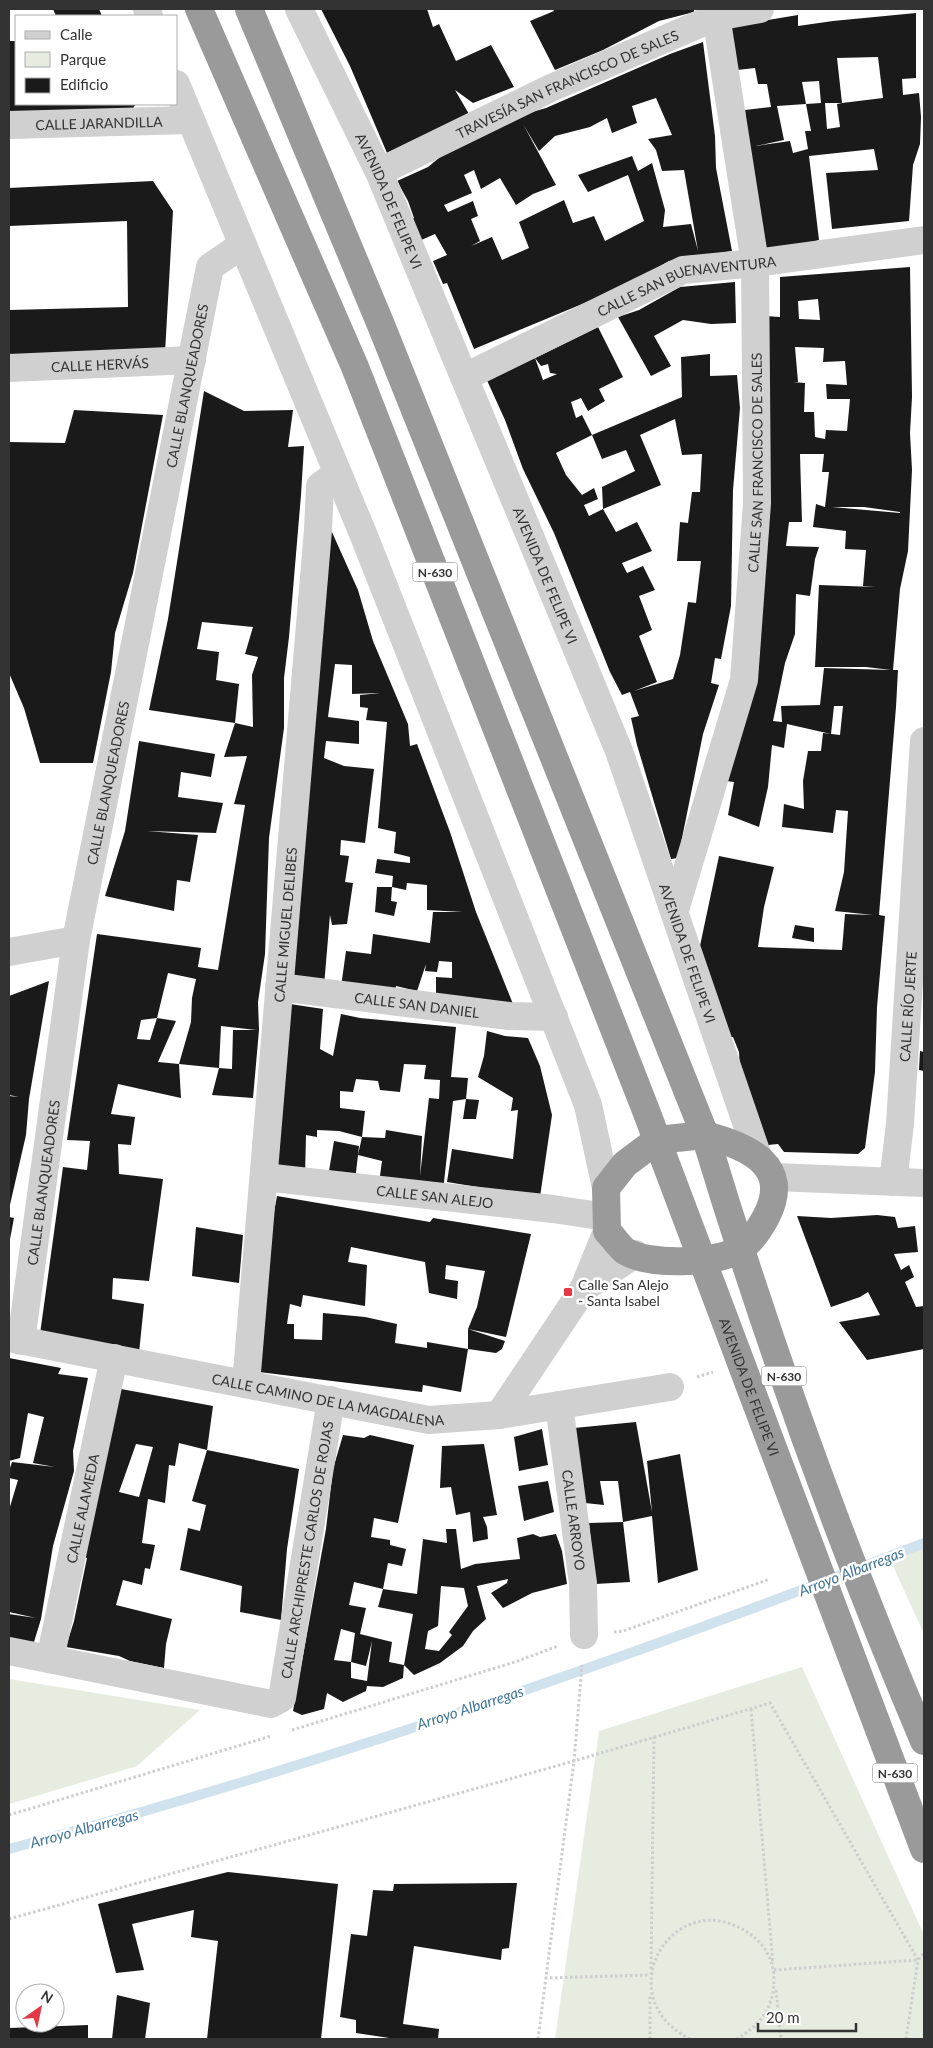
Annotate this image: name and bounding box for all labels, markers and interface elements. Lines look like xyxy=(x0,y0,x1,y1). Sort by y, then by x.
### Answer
legend xyxy=(15,15,178,105)
text: Calle xyxy=(60,25,93,43)
street label: TRAVESÍA SAN FRANCISCO DE SALES xyxy=(453,26,681,142)
text: Parque xyxy=(60,50,106,68)
text: Edificio xyxy=(60,75,108,93)
street label: CALLE JARANDILLA xyxy=(35,112,163,133)
street label: AVENIDA DE FELIPE VI xyxy=(353,130,427,271)
street label: CALLE SAN BUENAVENTURA xyxy=(594,252,777,319)
street label: CALLE BLANQUEADORES xyxy=(162,302,211,469)
street label: CALLE HERVÁS xyxy=(51,353,149,375)
street label: CALLE SAN FRANCISCO DE SALES xyxy=(743,353,766,573)
street label: AVENIDA DE FELIPE VI xyxy=(510,504,582,646)
road number: N-630 xyxy=(412,562,458,582)
street label: CALLE BLANQUEADORES xyxy=(83,699,132,866)
street label: CALLE MIGUEL DELIBES xyxy=(270,846,300,1003)
street label: AVENIDA DE FELIPE VI xyxy=(656,881,720,1025)
street label: CALLE RÍO JERTE xyxy=(895,951,919,1063)
street label: CALLE SAN DANIEL xyxy=(353,988,480,1021)
street label: CALLE BLANQUEADORES xyxy=(23,1099,62,1266)
street label: CALLE SAN ALEJO xyxy=(376,1181,494,1211)
place label: Calle San Alejo - Santa Isabel xyxy=(578,1276,669,1309)
marker: Calle San Alejo - Santa Isabel xyxy=(562,1286,574,1298)
street label: AVENIDA DE FELIPE VI xyxy=(716,1315,784,1458)
road number: N-630 xyxy=(762,1366,806,1385)
street label: CALLE CAMINO DE LA MAGDALENA xyxy=(210,1369,445,1429)
street label: CALLE ARCHIPRESTE CARLOS DE ROJAS xyxy=(277,1420,336,1680)
street label: CALLE ALAMEDA xyxy=(62,1452,102,1565)
street label: CALLE ARROYO xyxy=(559,1469,590,1571)
water label: Arroyo Albarregas xyxy=(795,1543,906,1600)
water label: Arroyo Albarregas xyxy=(413,1681,526,1733)
road number: N-630 xyxy=(872,1764,918,1782)
water label: Arroyo Albarregas xyxy=(27,1805,140,1851)
north arrow xyxy=(15,1983,65,2033)
text: N xyxy=(38,1987,57,2007)
scale bar xyxy=(758,2000,856,2032)
text: 20 m xyxy=(766,2008,800,2026)

